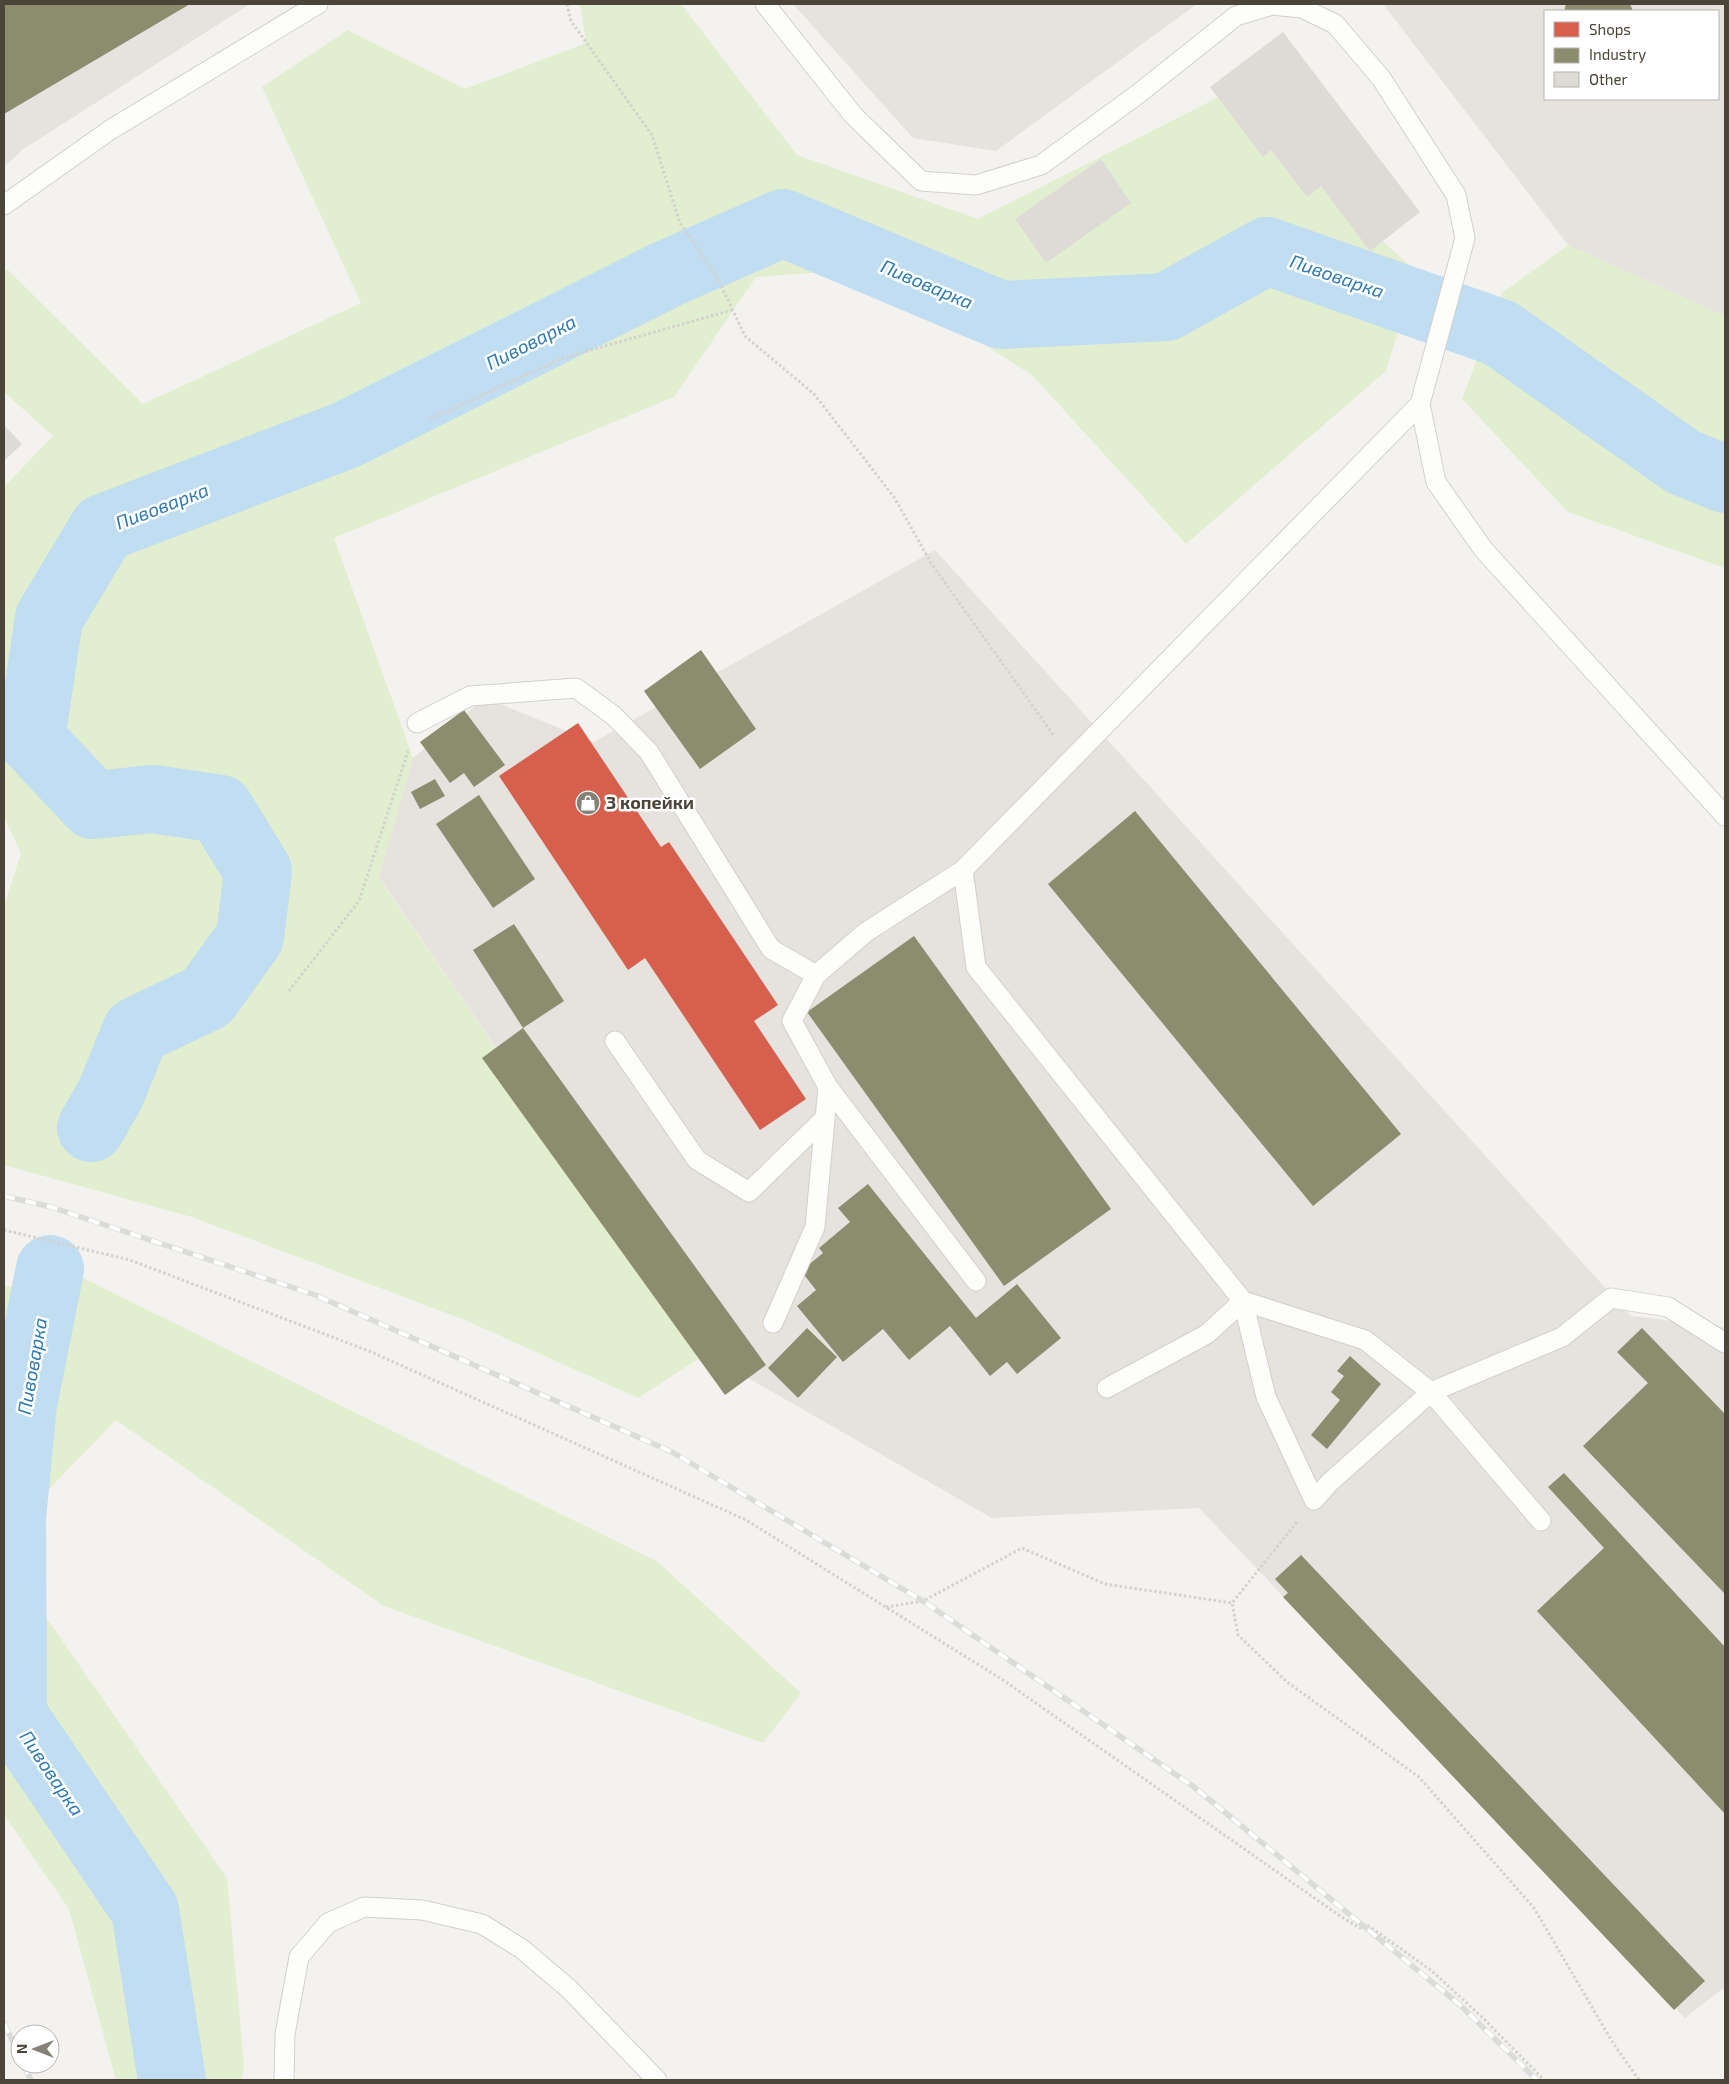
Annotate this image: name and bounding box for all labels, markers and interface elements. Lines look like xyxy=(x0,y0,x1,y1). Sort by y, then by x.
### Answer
legend xyxy=(1544,10,1719,100)
text: Shops xyxy=(1589,20,1631,38)
text: Industry xyxy=(1589,45,1646,63)
text: Other xyxy=(1589,70,1628,88)
water label: Пивоварка xyxy=(1287,249,1387,302)
water label: Пивоварка xyxy=(878,254,977,313)
water label: Пивоварка xyxy=(482,309,580,374)
water label: Пивоварка xyxy=(112,477,212,534)
shop icon: 3 копейки xyxy=(575,790,601,816)
place label: 3 копейки xyxy=(606,791,694,813)
water label: Пивоварка xyxy=(12,1316,51,1416)
water label: Пивоварка xyxy=(15,1726,89,1820)
north arrow xyxy=(10,2024,60,2074)
text: N xyxy=(13,2044,30,2054)

